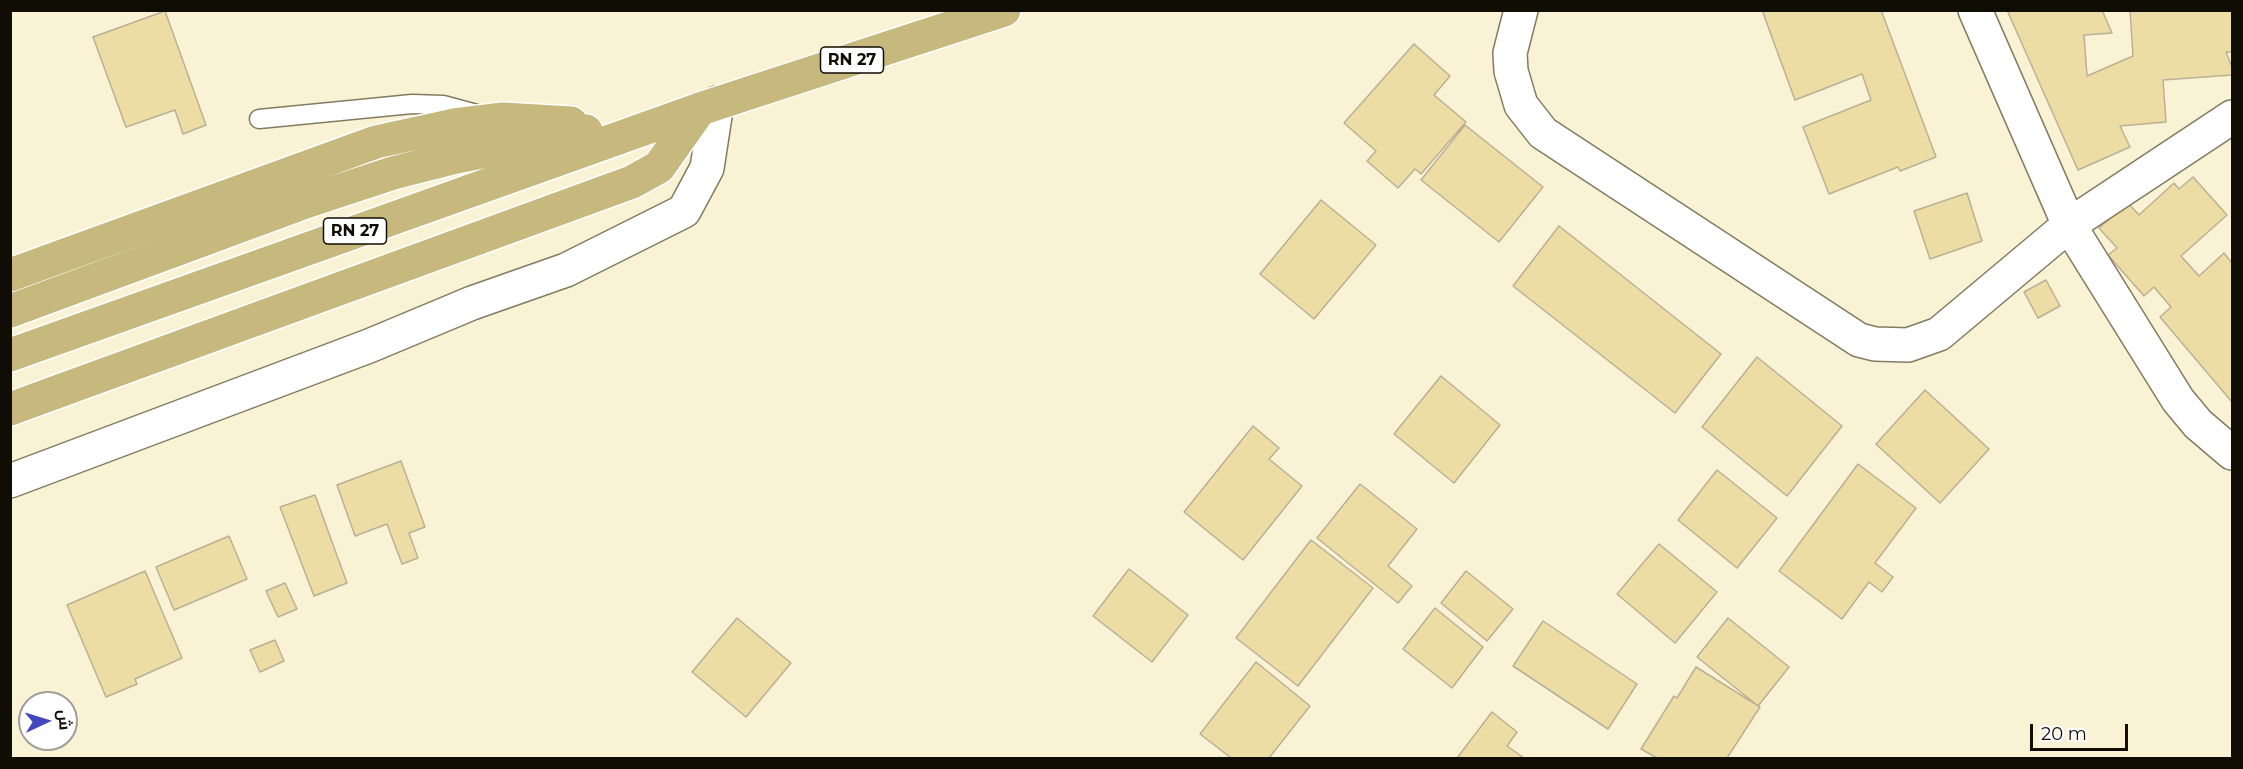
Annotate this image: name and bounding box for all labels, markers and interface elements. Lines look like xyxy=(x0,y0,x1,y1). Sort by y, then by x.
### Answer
road number: RN 27 xyxy=(820,47,884,73)
road number: RN 27 xyxy=(324,218,386,244)
north arrow xyxy=(18,691,78,751)
text: ش xyxy=(54,709,75,731)
scale bar xyxy=(2033,712,2130,750)
text: 20 m xyxy=(2041,723,2087,745)

